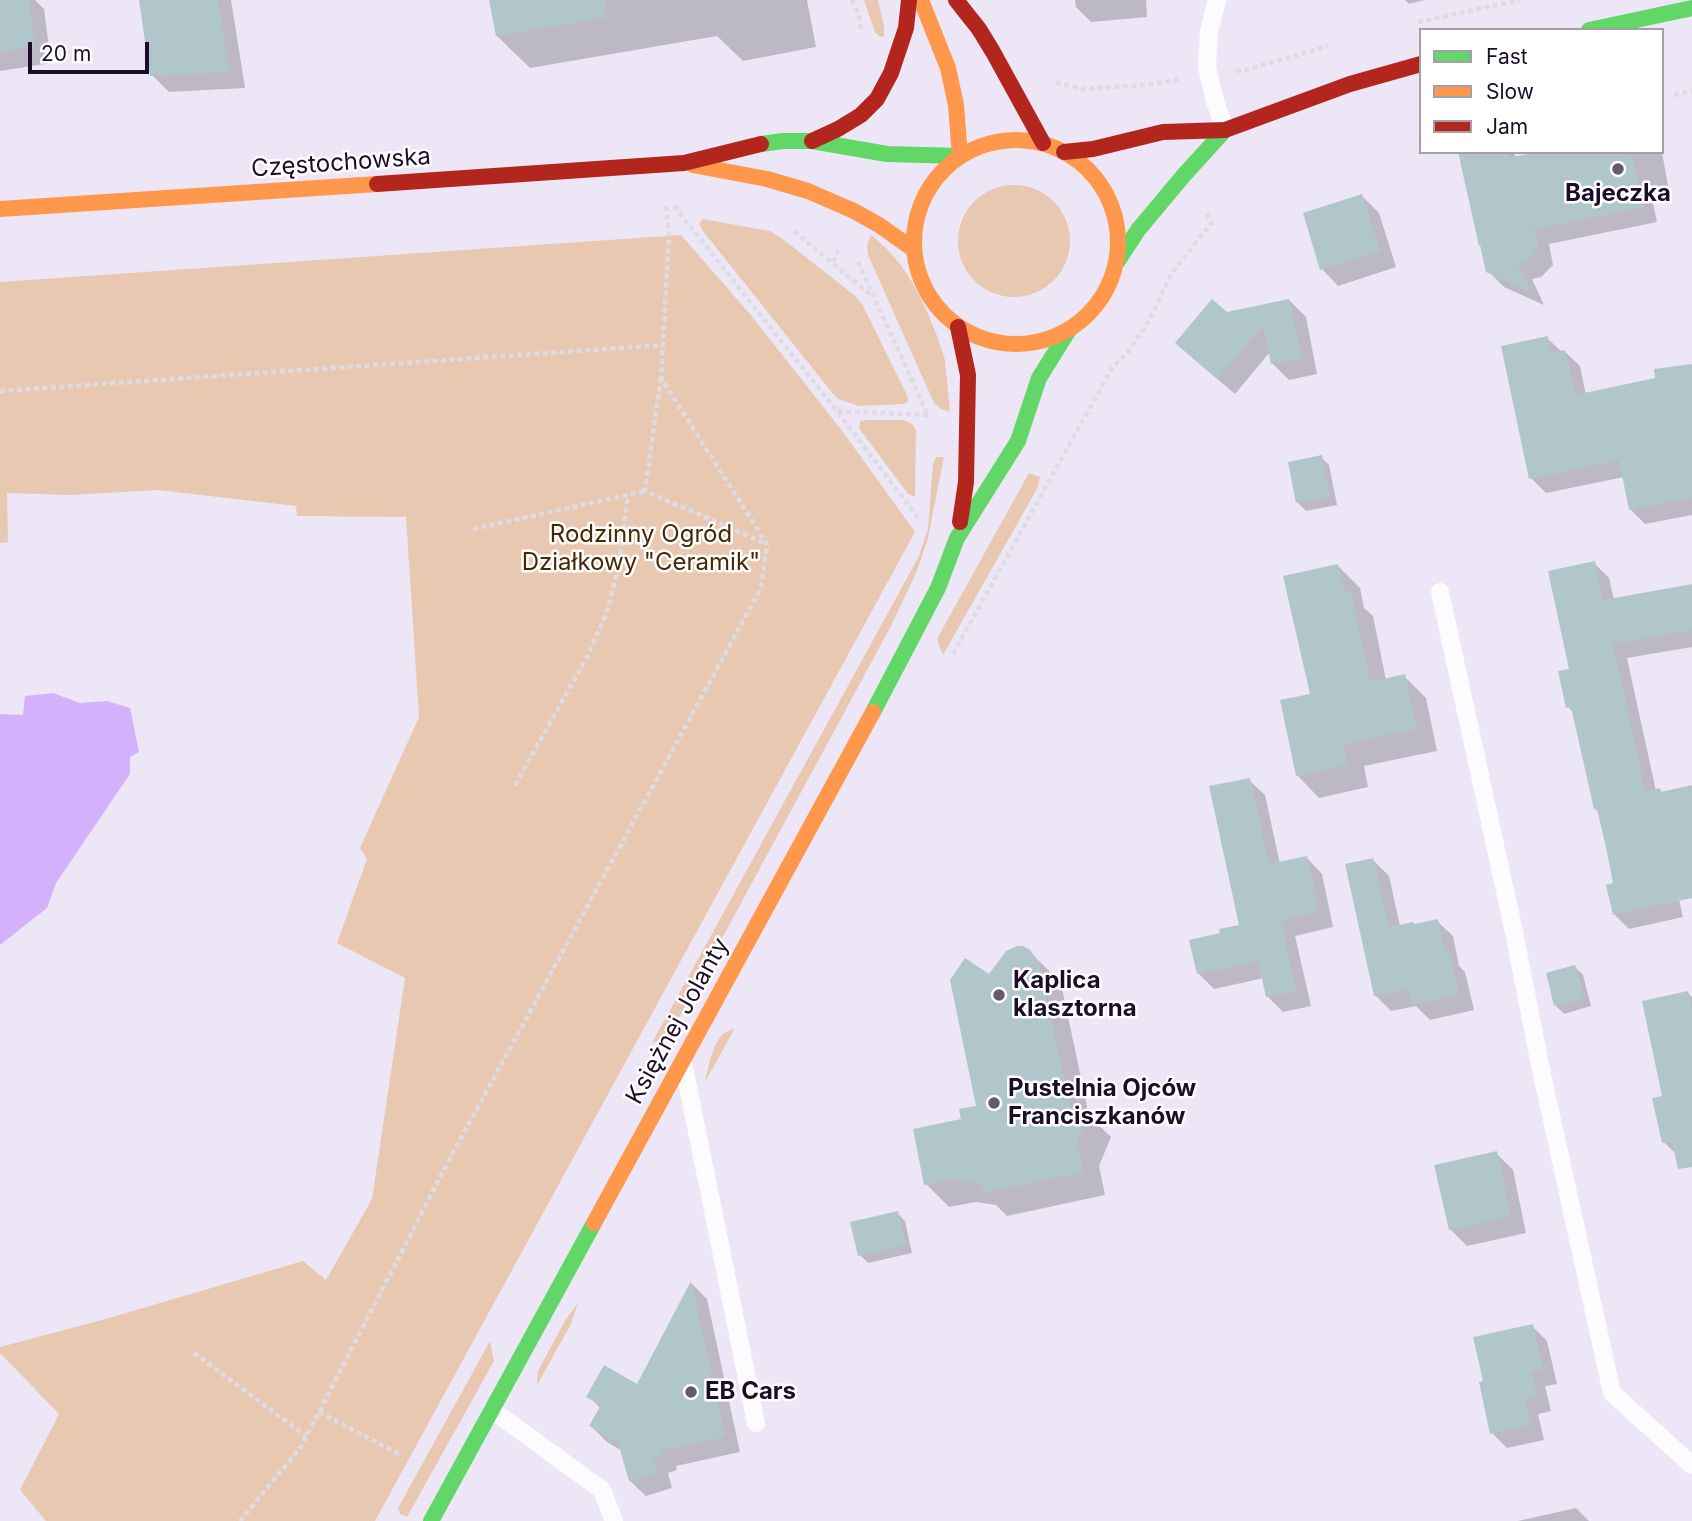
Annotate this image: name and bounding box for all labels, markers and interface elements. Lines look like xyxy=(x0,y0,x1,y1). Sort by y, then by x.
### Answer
scale bar xyxy=(32,28,152,72)
legend xyxy=(1419,28,1664,154)
text: 20 m xyxy=(41,41,91,66)
text: Fast xyxy=(1486,44,1528,69)
text: Slow xyxy=(1486,79,1534,104)
text: Jam xyxy=(1486,114,1528,139)
street label: Częstochowska xyxy=(250,142,432,184)
marker: Bajeczka xyxy=(1610,161,1626,177)
place label: Bajeczka xyxy=(1565,180,1671,208)
park label: Rodzinny Ogród Działkowy "Ceramik" xyxy=(522,521,760,577)
street label: Księżnej Jolanty xyxy=(620,933,736,1109)
place label: Kaplica klasztorna xyxy=(1013,967,1137,1023)
marker: Kaplica klasztorna xyxy=(991,987,1007,1003)
place label: Pustelnia Ojców Franciszkanów xyxy=(1008,1075,1196,1131)
marker: Pustelnia Ojców Franciszkanów xyxy=(986,1095,1002,1111)
place label: EB Cars xyxy=(705,1378,796,1406)
marker: EB Cars xyxy=(683,1384,699,1400)

